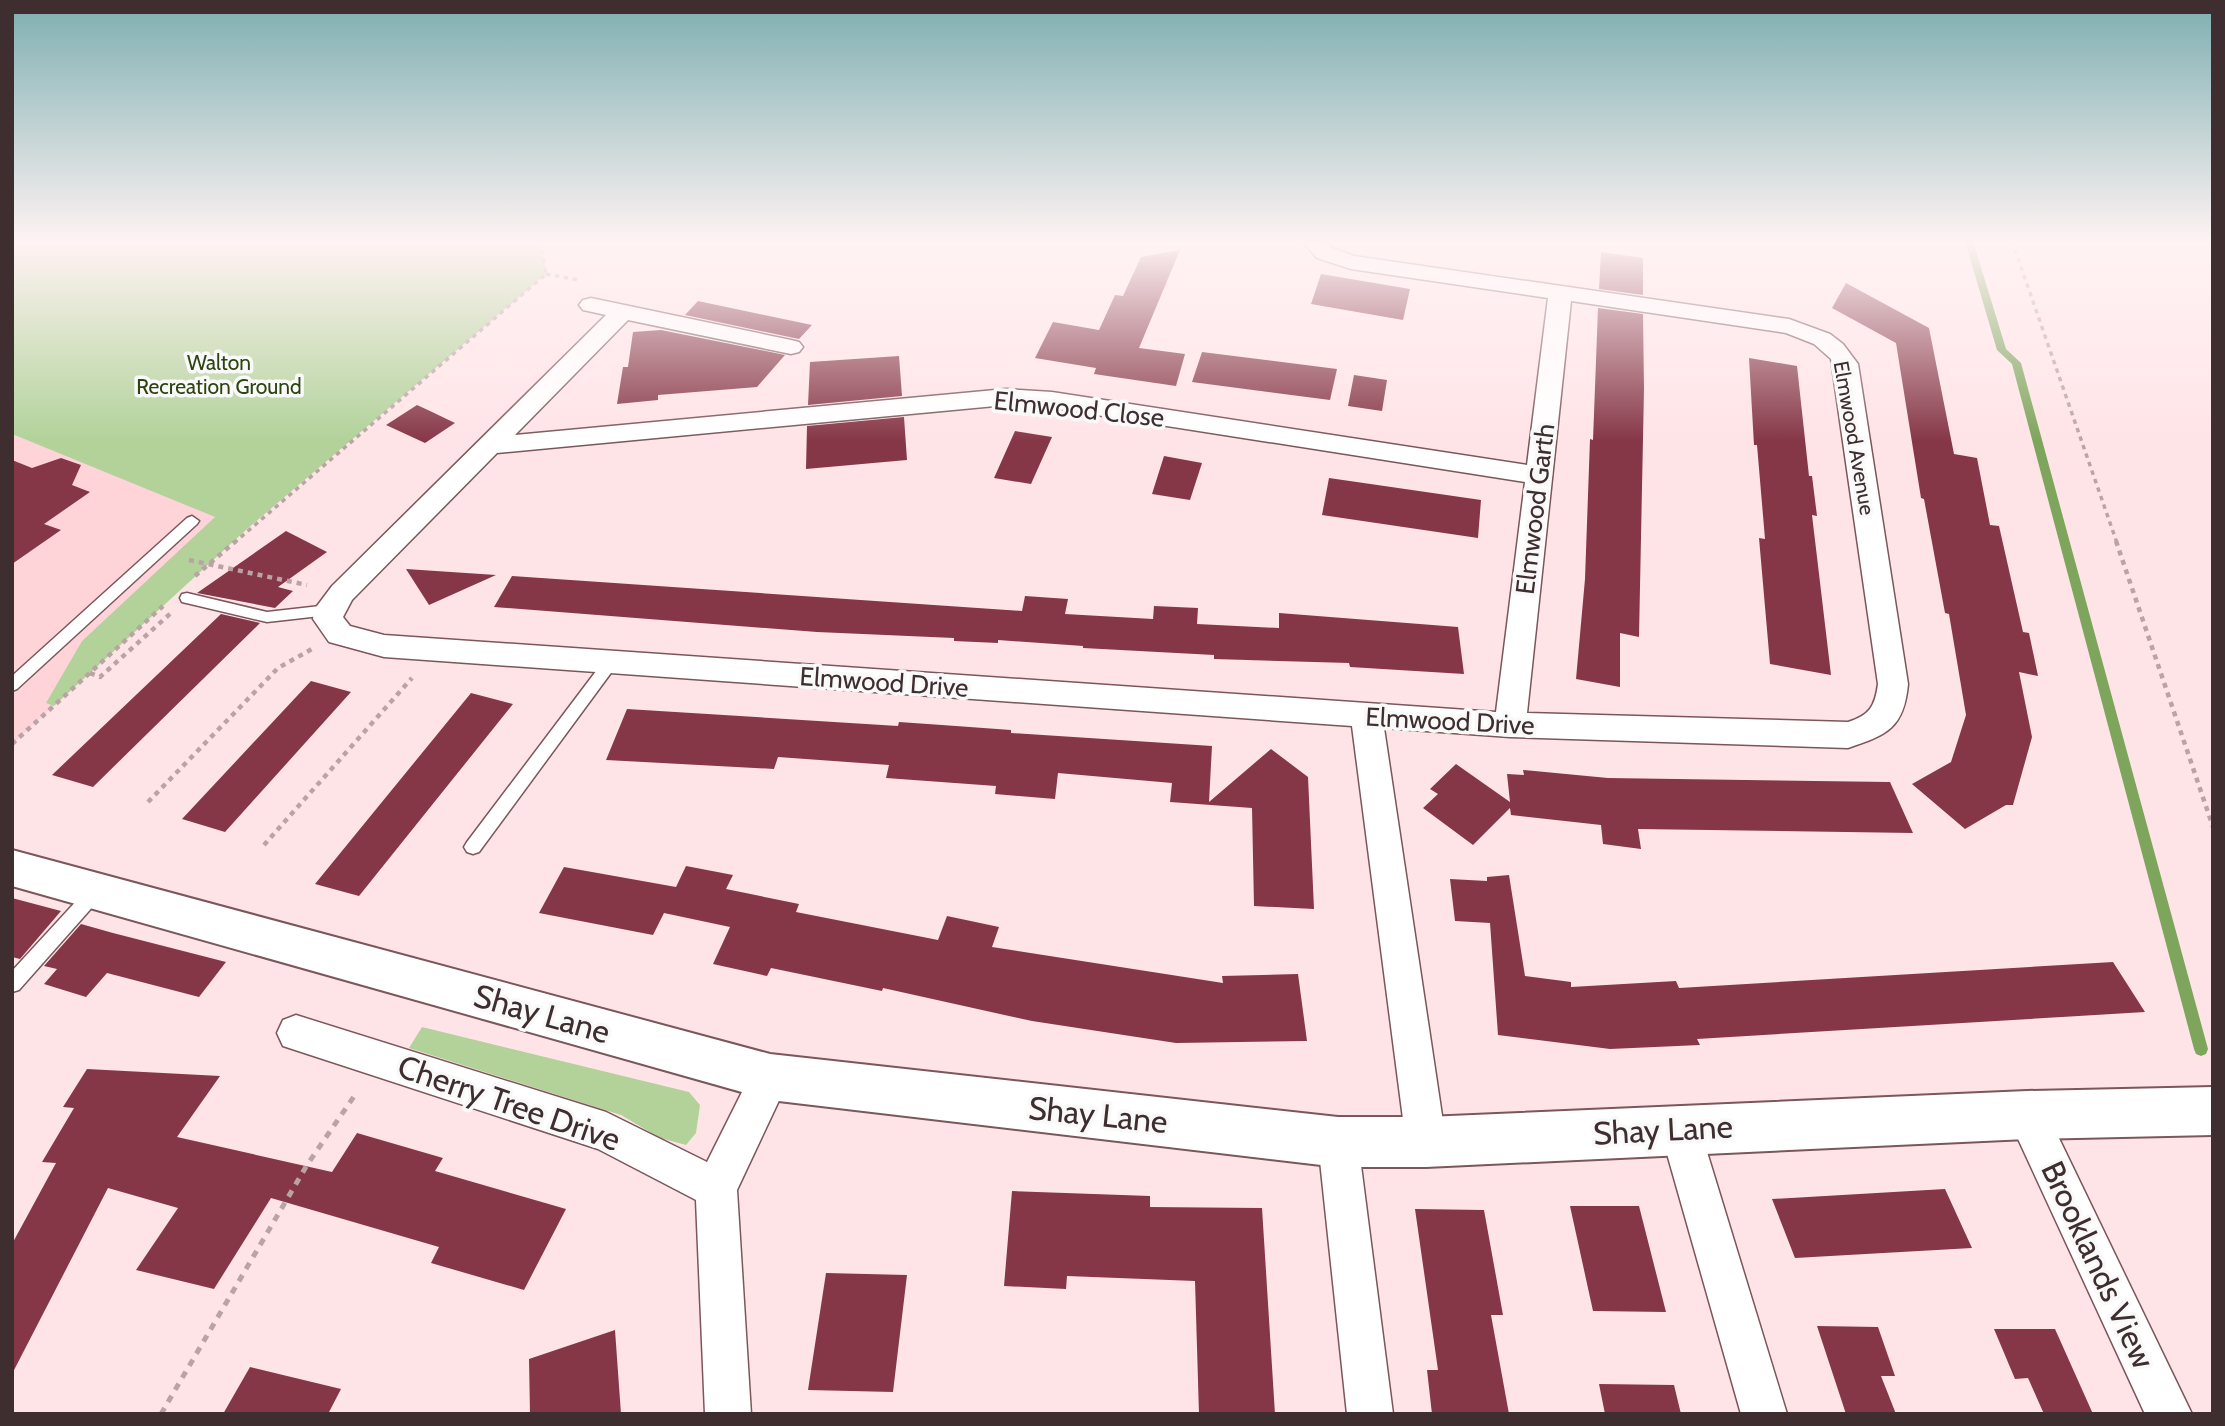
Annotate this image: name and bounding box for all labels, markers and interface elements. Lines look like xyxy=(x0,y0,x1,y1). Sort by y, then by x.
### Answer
park label: Walton Recreation Ground xyxy=(136,350,302,399)
street label: Elmwood Avenue xyxy=(1829,359,1880,517)
street label: Elmwood Close xyxy=(992,384,1166,434)
street label: Elmwood Garth xyxy=(1509,422,1561,596)
street label: Elmwood Drive xyxy=(799,660,969,704)
street label: Elmwood Drive xyxy=(1365,701,1535,741)
street label: Shay Lane xyxy=(470,976,615,1052)
street label: Cherry Tree Drive xyxy=(393,1046,626,1159)
street label: Shay Lane xyxy=(1027,1088,1170,1141)
street label: Shay Lane xyxy=(1592,1106,1734,1153)
street label: Brooklands View xyxy=(2033,1155,2164,1375)

